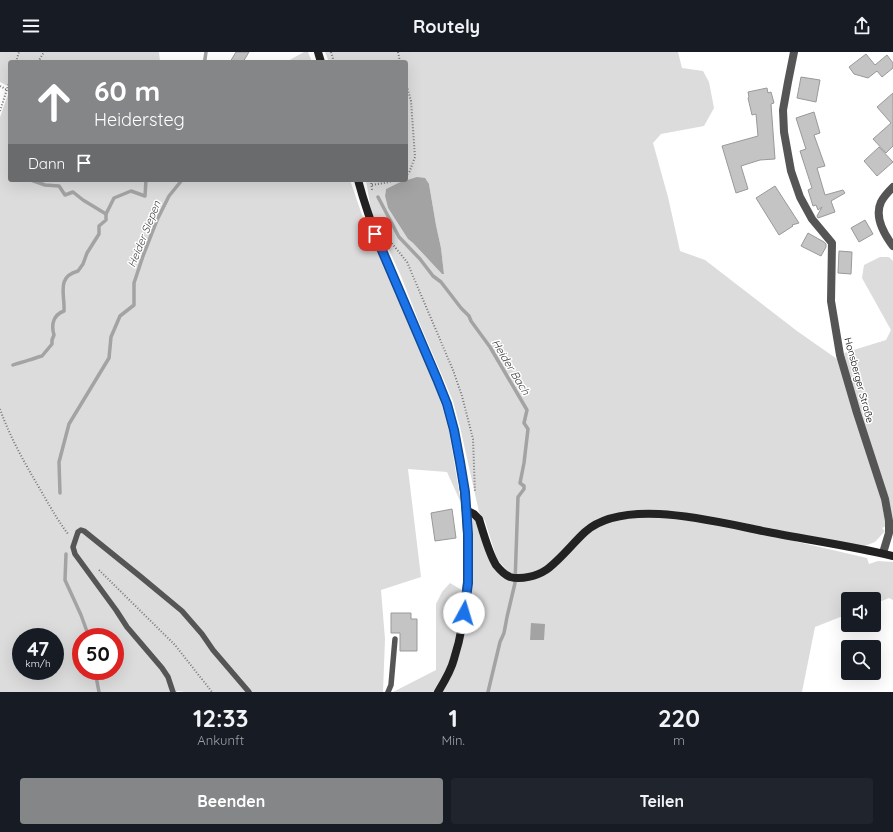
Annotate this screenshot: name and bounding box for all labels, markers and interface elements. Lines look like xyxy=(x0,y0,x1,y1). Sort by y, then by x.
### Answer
icon: menu xyxy=(20,15,42,37)
text: Routely xyxy=(413,15,480,38)
icon: share xyxy=(851,15,873,37)
text: 60 m xyxy=(94,73,160,108)
icon: ahead xyxy=(28,76,80,128)
text: Heidersteg xyxy=(94,108,185,131)
icon: arrive xyxy=(73,152,95,174)
text: Dann xyxy=(28,154,65,173)
water label: Heider Siepen xyxy=(124,198,164,269)
pin xyxy=(358,217,392,251)
icon: arrive xyxy=(364,223,386,245)
street label: Honsberger Straße xyxy=(841,336,877,424)
water label: Heider Bach xyxy=(489,337,533,398)
position arrow xyxy=(443,592,485,634)
map controls xyxy=(841,592,881,680)
button: sound xyxy=(841,592,881,632)
speed limit sign: 50 xyxy=(72,628,124,680)
text: 47 xyxy=(27,636,49,661)
button: search xyxy=(841,640,881,680)
text: km/h xyxy=(25,657,51,670)
text: 12:33 xyxy=(193,703,248,733)
text: 1 xyxy=(448,703,458,733)
text: 220 xyxy=(658,703,700,733)
text: Ankunft xyxy=(197,732,244,748)
text: Min. xyxy=(441,732,465,748)
text: m xyxy=(673,732,685,748)
button: Beenden xyxy=(20,778,443,824)
button: Teilen xyxy=(451,778,873,824)

